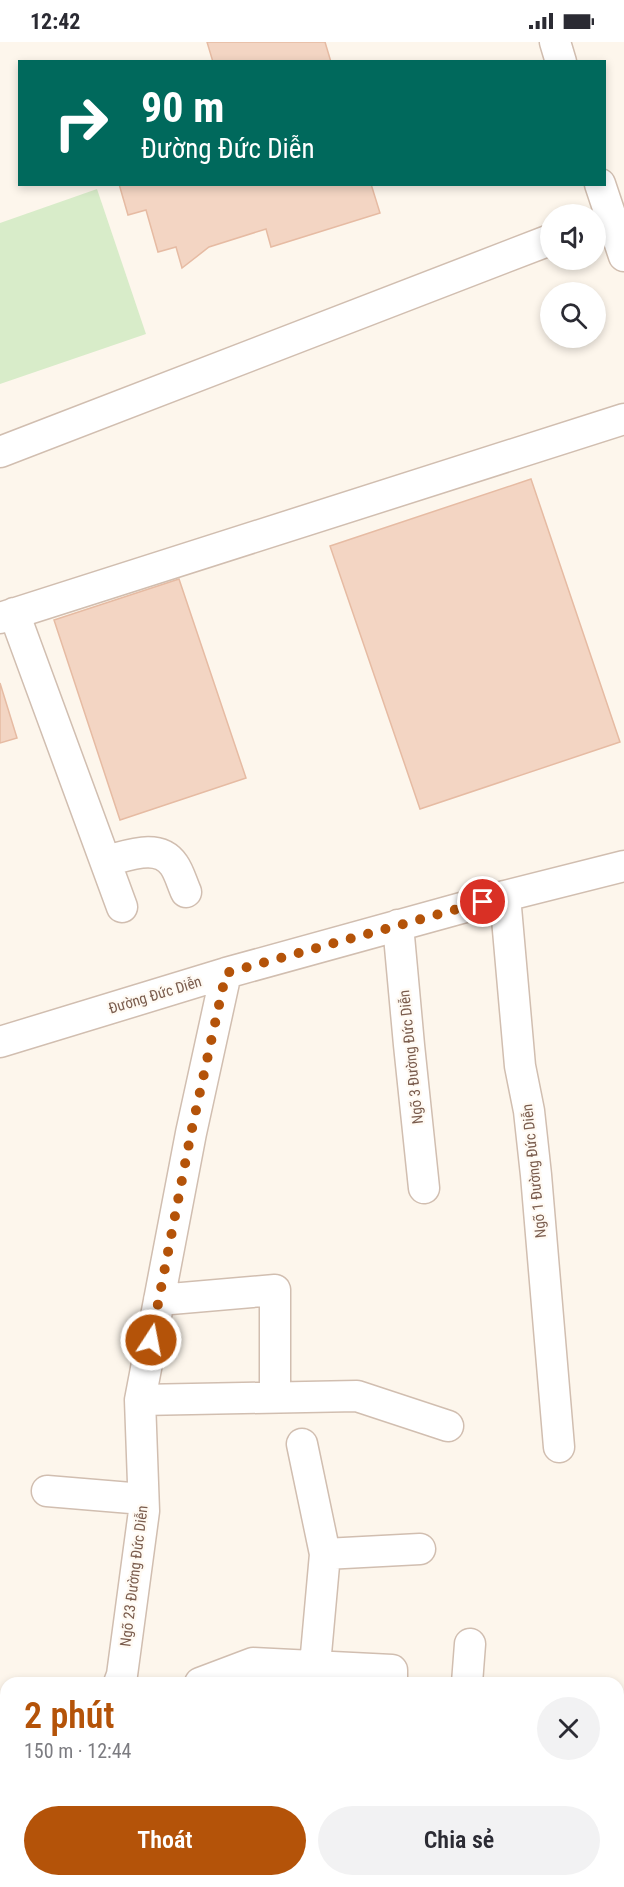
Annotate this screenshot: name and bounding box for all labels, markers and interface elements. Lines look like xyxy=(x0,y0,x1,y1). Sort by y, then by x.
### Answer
text: 12:42 xyxy=(30,9,81,34)
text: 90 m xyxy=(141,83,224,132)
icon: right xyxy=(42,84,120,162)
text: Đường Đức Diễn xyxy=(141,133,315,165)
map controls xyxy=(540,204,606,348)
button: sound xyxy=(540,204,606,270)
button: search xyxy=(540,282,606,348)
pin xyxy=(457,876,508,927)
icon: arrive xyxy=(466,885,499,918)
street label: Đường Đức Diễn xyxy=(106,972,204,1018)
street label: Ngõ 3 Đường Đức Diễn xyxy=(395,989,427,1125)
street label: Ngõ 1 Đường Đức Diễn xyxy=(518,1103,550,1239)
position arrow xyxy=(119,1308,183,1372)
street label: Ngõ 23 Đường Đức Diễn xyxy=(116,1504,152,1648)
text: 2 phút xyxy=(24,1695,114,1737)
button: close xyxy=(537,1697,600,1760)
text: 150 m · 12:44 xyxy=(24,1739,131,1763)
button: Thoát xyxy=(24,1806,306,1875)
button: Chia sẻ xyxy=(318,1806,600,1875)

